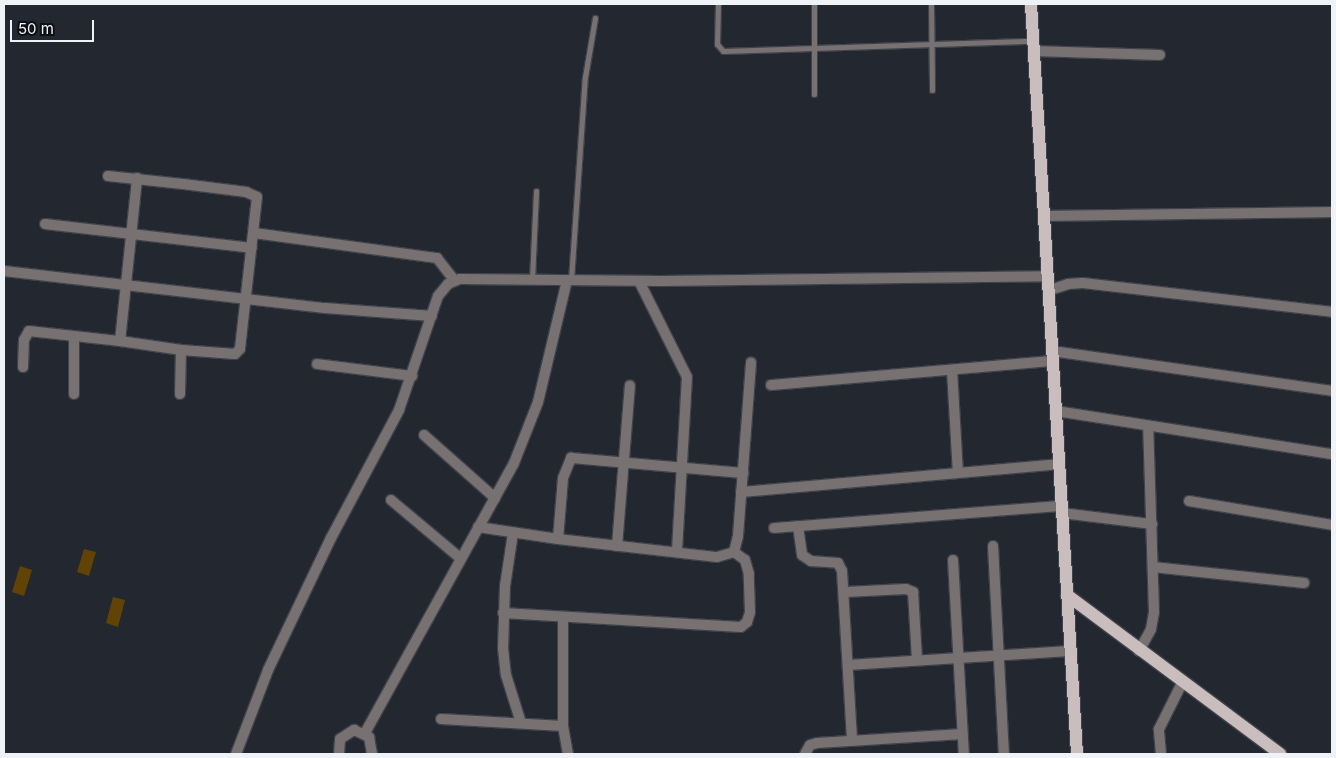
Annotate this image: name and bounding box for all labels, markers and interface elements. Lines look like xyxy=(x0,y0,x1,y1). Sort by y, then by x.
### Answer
scale bar xyxy=(12,10,96,42)
text: 50 m xyxy=(18,19,54,38)

